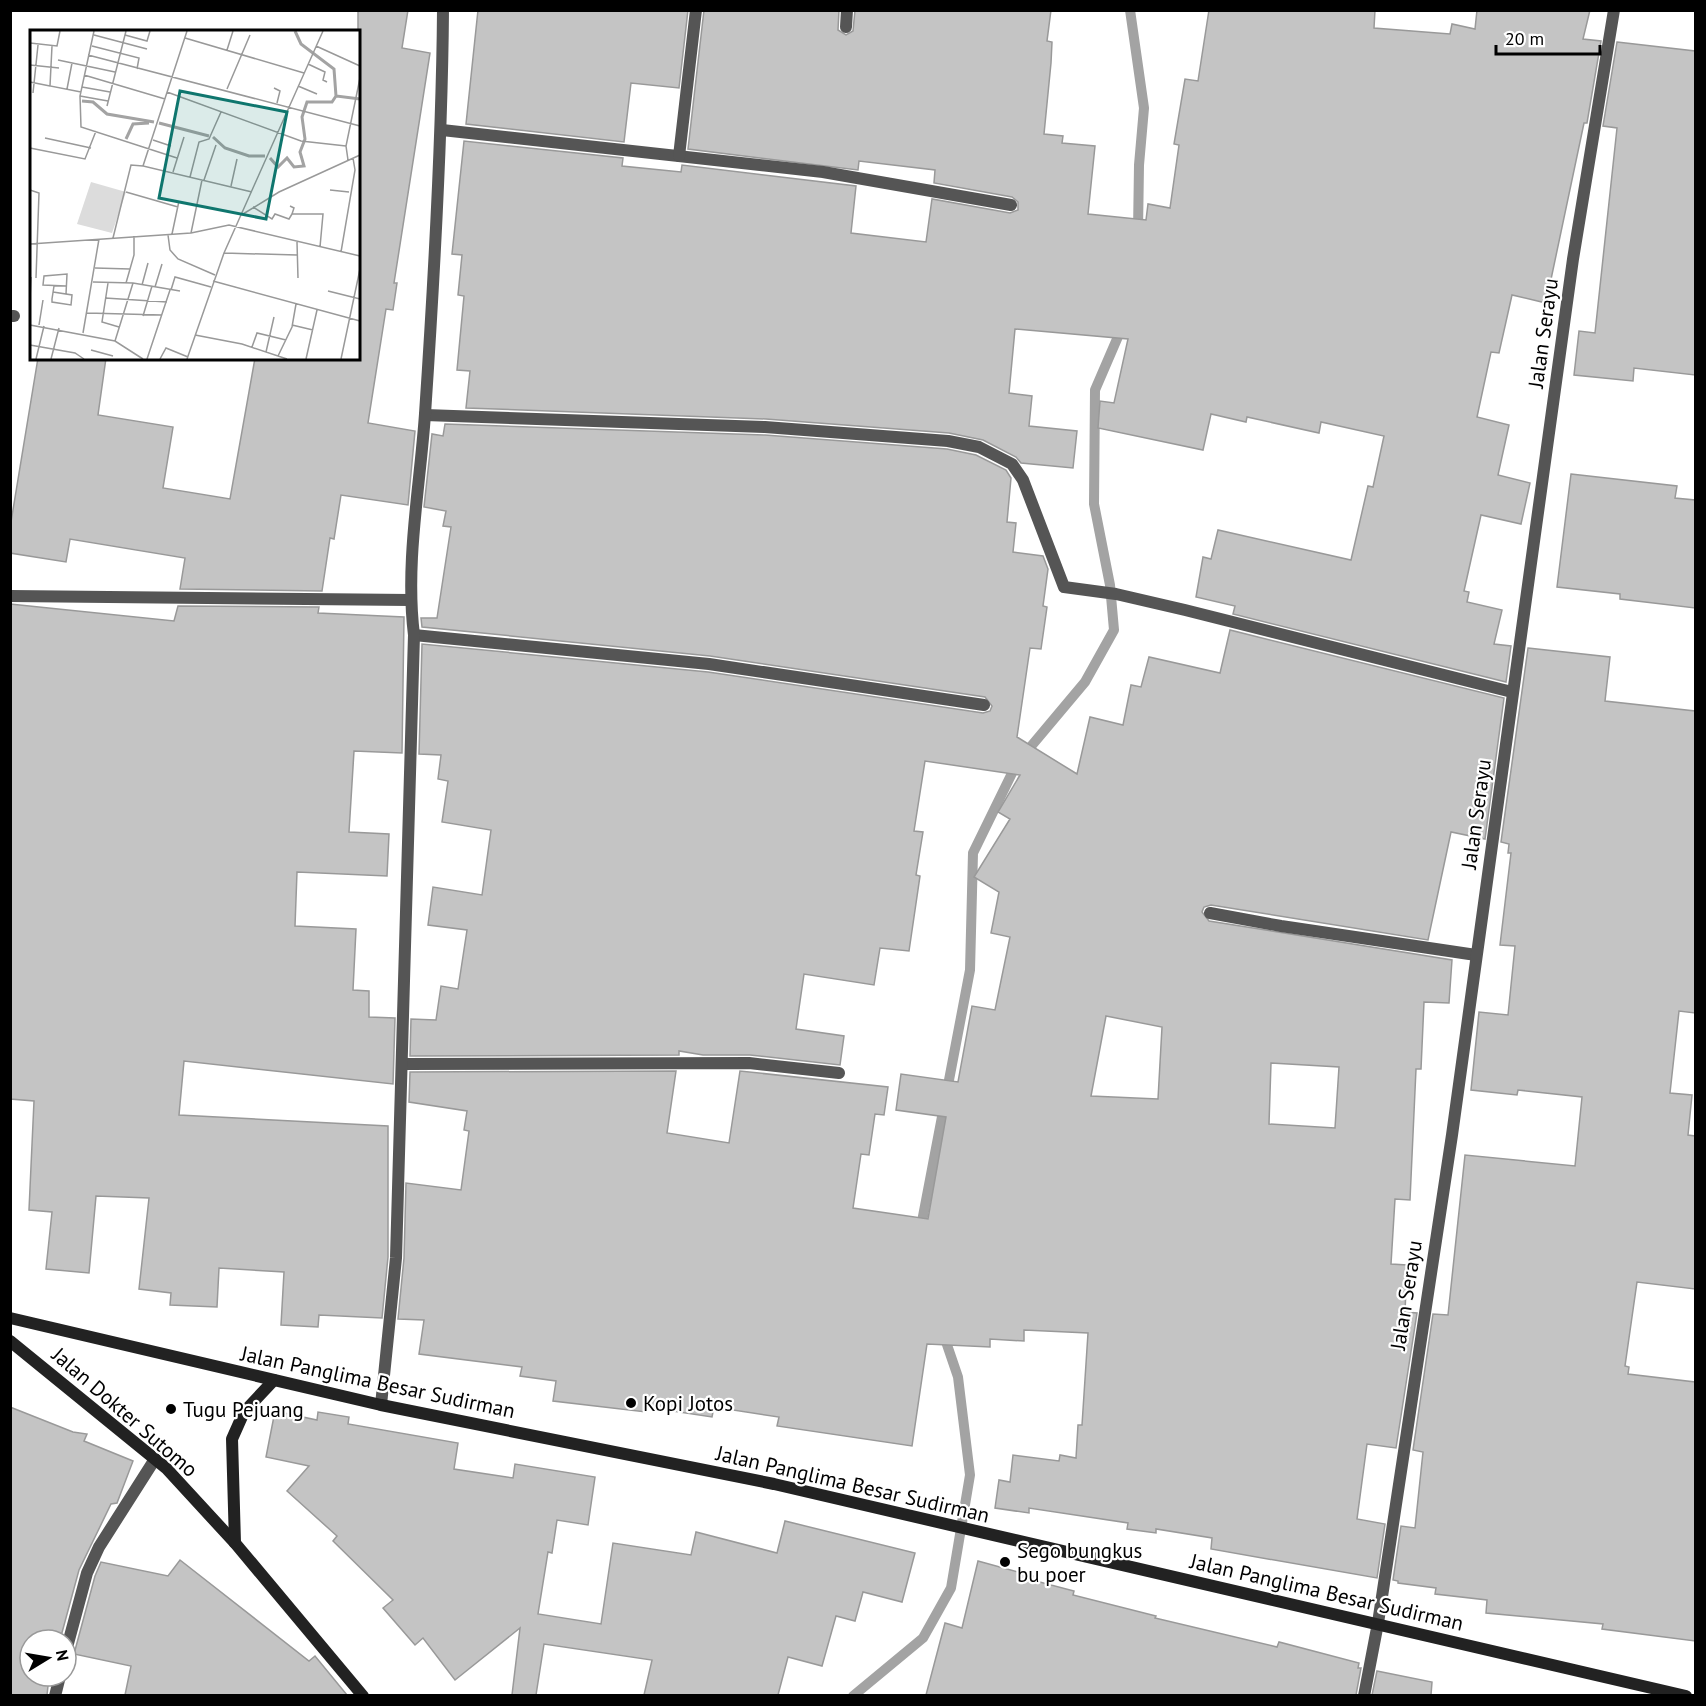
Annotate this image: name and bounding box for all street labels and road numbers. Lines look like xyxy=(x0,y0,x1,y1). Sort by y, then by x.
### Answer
street label: Jalan Serayu xyxy=(1522,276,1564,391)
street label: Jalan Serayu xyxy=(1455,757,1497,872)
street label: Jalan Serayu xyxy=(1384,1238,1428,1353)
street label: Jalan Panglima Besar Sudirman xyxy=(237,1340,518,1424)
street label: Jalan Dokter Sutomo xyxy=(46,1341,203,1483)
street label: Jalan Panglima Besar Sudirman xyxy=(713,1439,992,1529)
street label: Jalan Panglima Besar Sudirman xyxy=(1187,1547,1466,1637)

